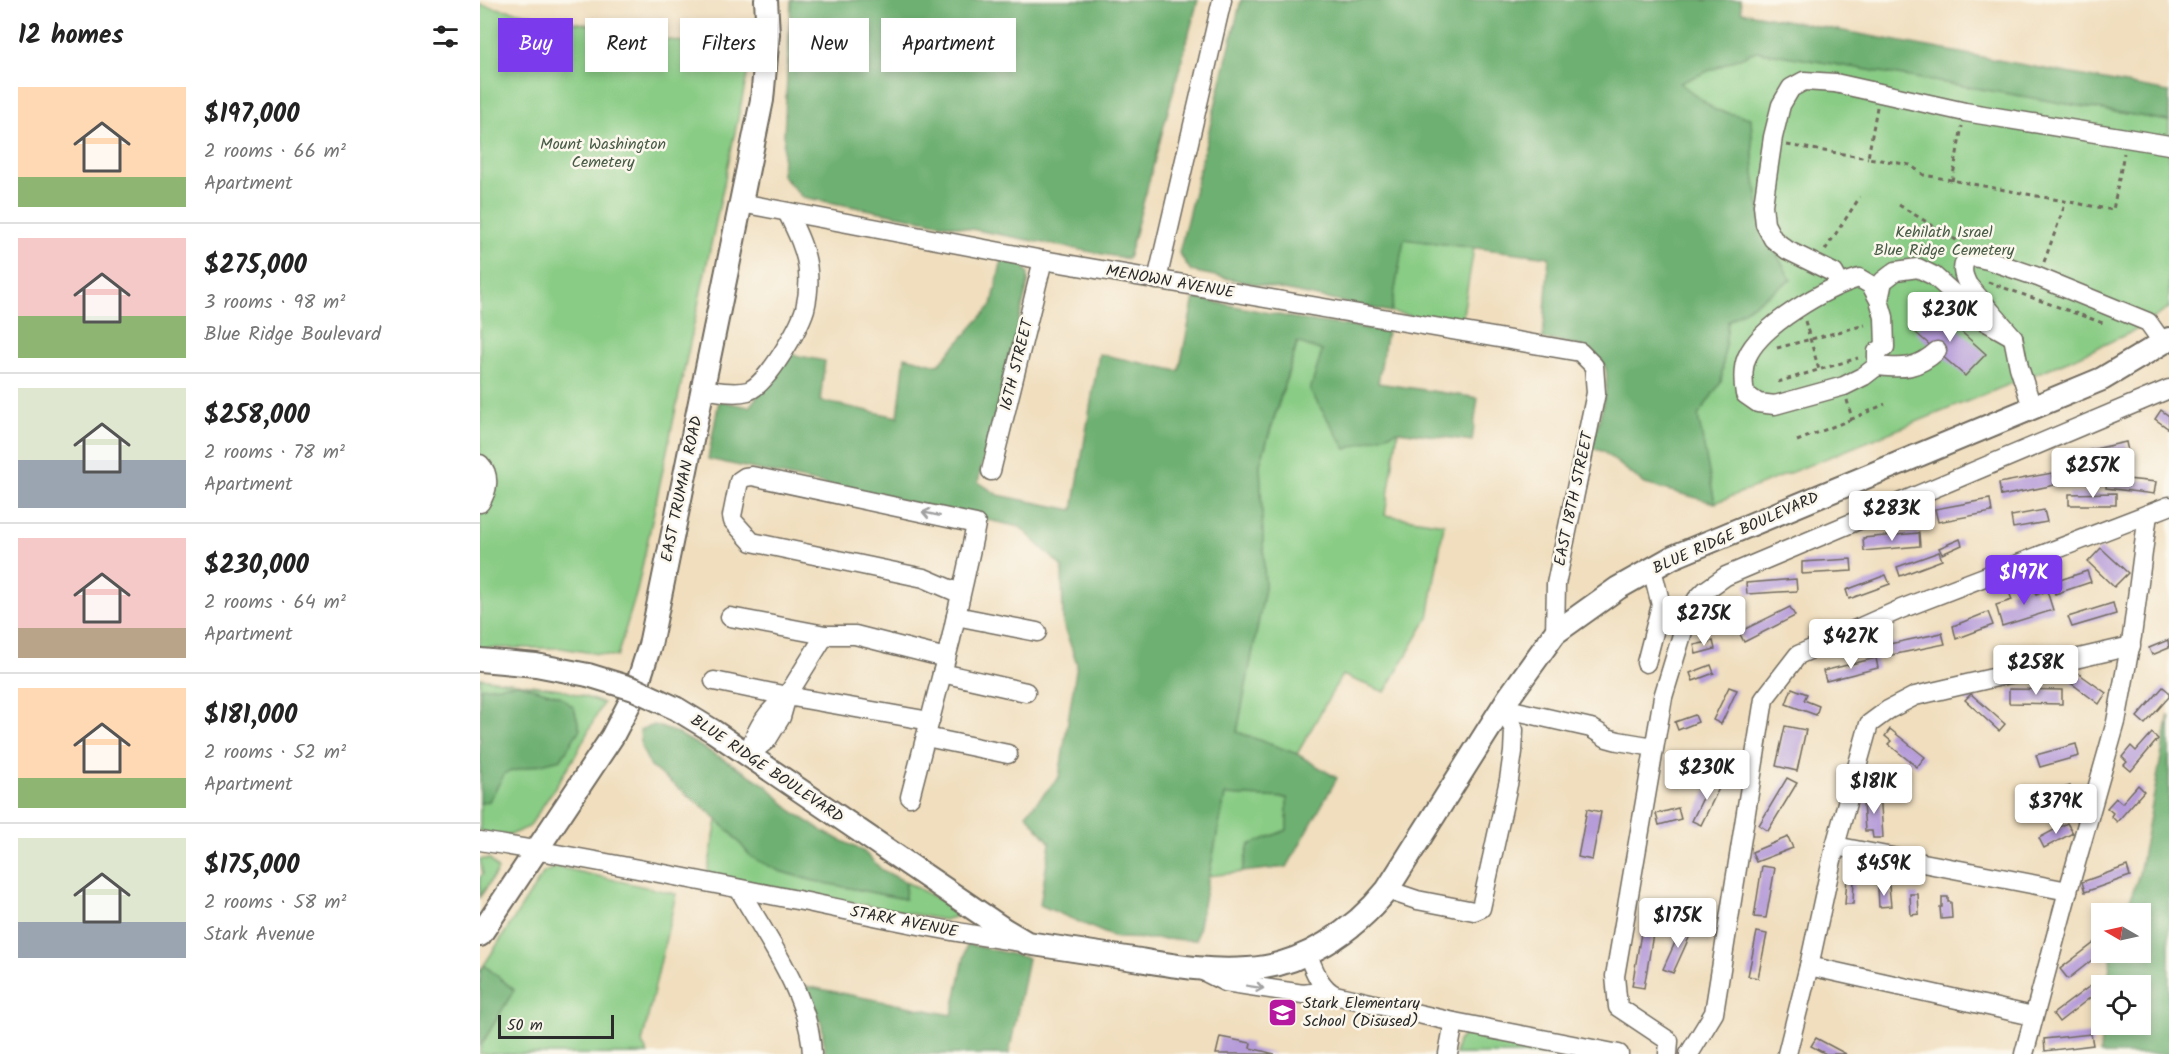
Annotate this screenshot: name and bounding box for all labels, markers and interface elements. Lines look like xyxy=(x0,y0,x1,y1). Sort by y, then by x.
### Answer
text: 12 homes xyxy=(18,15,124,57)
chip: Buy xyxy=(498,18,573,72)
chip: Rent xyxy=(585,18,668,72)
chip: Filters xyxy=(680,18,777,72)
chip: New xyxy=(789,18,869,72)
chip: Apartment xyxy=(881,18,1016,72)
icon: filters xyxy=(429,20,462,53)
text: $197,000 xyxy=(204,94,300,136)
icon: home xyxy=(66,111,138,183)
park label: Mount Washington Cemetery xyxy=(540,132,666,175)
text: 2 rooms · 66 m² xyxy=(204,136,346,168)
text: Apartment xyxy=(204,168,293,200)
park label: Kehilath Israel Blue Ridge Cemetery xyxy=(1874,220,2015,263)
text: $275,000 xyxy=(204,245,307,287)
street label: MENOWN AVENUE xyxy=(1104,258,1237,306)
icon: home xyxy=(66,262,138,334)
text: 3 rooms · 98 m² xyxy=(204,287,345,319)
pin: $230K xyxy=(1908,292,1992,343)
text: $230K xyxy=(1922,295,1978,327)
street label: 16TH STREET xyxy=(994,315,1041,413)
text: Blue Ridge Boulevard xyxy=(204,319,381,351)
text: $258,000 xyxy=(204,395,310,437)
icon: home xyxy=(66,412,138,484)
street label: EAST TRUMAN ROAD xyxy=(654,414,710,564)
street label: EAST 18TH STREET xyxy=(1548,428,1601,568)
text: 2 rooms · 78 m² xyxy=(204,437,345,469)
pin: $257K xyxy=(2051,448,2135,499)
text: $257K xyxy=(2065,451,2121,483)
text: Apartment xyxy=(204,469,293,501)
street label: BLUE RIDGE BOULEVARD xyxy=(1649,485,1823,581)
pin: $283K xyxy=(1850,491,1934,542)
text: $283K xyxy=(1863,494,1921,526)
one-way arrow xyxy=(922,508,941,519)
text: $230,000 xyxy=(204,545,309,587)
pin: $197K xyxy=(1982,555,2066,606)
text: $197K xyxy=(1999,558,2049,590)
icon: home xyxy=(66,562,138,634)
text: 2 rooms · 64 m² xyxy=(204,587,346,619)
pin: $275K xyxy=(1662,596,1746,647)
text: $275K xyxy=(1676,599,1732,631)
text: Apartment xyxy=(204,619,293,651)
pin: $427K xyxy=(1809,619,1893,670)
text: $427K xyxy=(1823,622,1879,654)
pin: $258K xyxy=(1994,645,2078,696)
text: $258K xyxy=(2007,648,2065,680)
text: $181,000 xyxy=(204,695,297,737)
street label: BLUE RIDGE BOULEVARD xyxy=(685,708,849,830)
icon: home xyxy=(66,712,138,784)
text: 2 rooms · 52 m² xyxy=(204,737,346,769)
pin: $230K xyxy=(1665,750,1749,801)
text: $230K xyxy=(1679,753,1735,785)
pin: $181K xyxy=(1832,764,1916,815)
text: $181K xyxy=(1850,767,1898,799)
text: Apartment xyxy=(204,769,293,801)
pin: $379K xyxy=(2014,784,2098,835)
text: $379K xyxy=(2029,787,2083,819)
text: $175,000 xyxy=(204,845,300,887)
pin: $459K xyxy=(1842,846,1926,897)
text: $459K xyxy=(1856,849,1912,881)
icon: home xyxy=(66,862,138,934)
text: 2 rooms · 58 m² xyxy=(204,887,346,919)
pin: $175K xyxy=(1636,898,1720,949)
street label: STARK AVENUE xyxy=(848,899,961,945)
text: $175K xyxy=(1653,901,1703,933)
north arrow xyxy=(2091,903,2151,963)
map controls xyxy=(2091,903,2151,1035)
text: Stark Avenue xyxy=(204,919,315,951)
button: locate xyxy=(2091,975,2151,1035)
one-way arrow xyxy=(1245,981,1264,992)
place label: Stark Elementary School (Disused) xyxy=(1303,991,1420,1034)
school or university icon: Stark Elementary School (Disused) xyxy=(1266,996,1298,1028)
scale bar xyxy=(498,1012,614,1040)
text: 50 m xyxy=(507,1013,543,1038)

